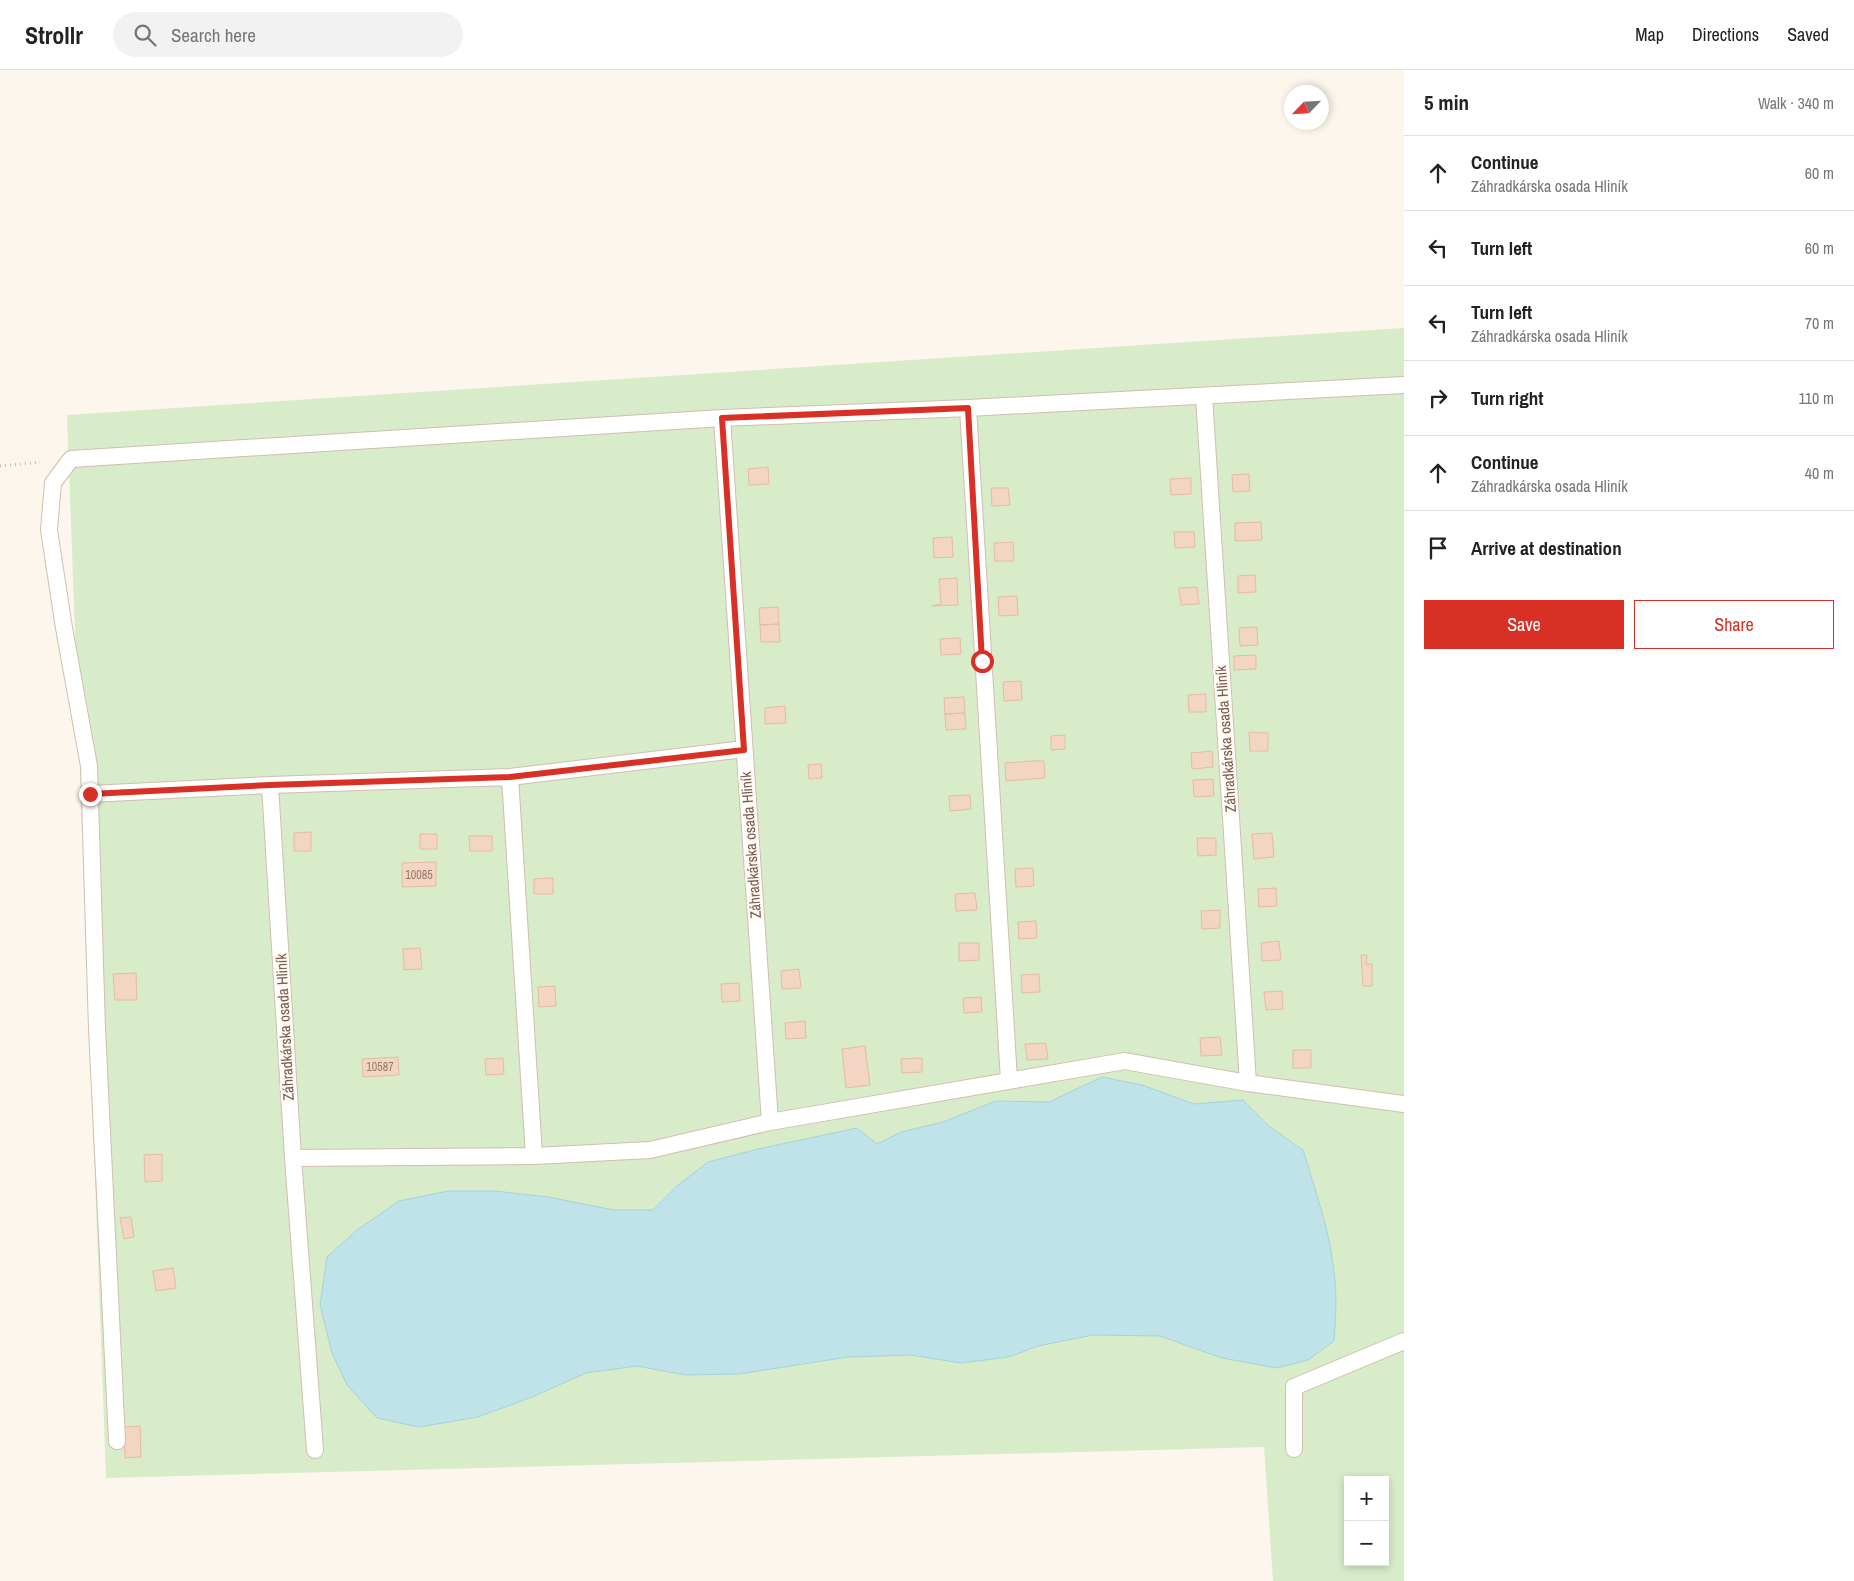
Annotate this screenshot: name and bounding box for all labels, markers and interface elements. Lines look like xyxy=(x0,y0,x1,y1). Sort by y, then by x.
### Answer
search box xyxy=(113,12,463,57)
text: Strollr xyxy=(25,19,83,51)
icon: search xyxy=(131,21,159,49)
text: Search here xyxy=(171,22,256,48)
text: Map xyxy=(1635,22,1664,47)
text: Directions xyxy=(1692,22,1759,47)
text: Saved xyxy=(1787,22,1829,47)
north arrow xyxy=(1284,85,1329,130)
text: 5 min xyxy=(1424,88,1469,117)
text: Walk · 340 m xyxy=(1758,92,1834,114)
text: Continue xyxy=(1471,149,1539,175)
icon: ahead xyxy=(1424,159,1452,187)
text: 60 m xyxy=(1805,162,1834,184)
text: Záhradkárska osada Hliník xyxy=(1471,175,1628,197)
icon: left xyxy=(1424,234,1452,262)
text: Turn left xyxy=(1471,235,1532,261)
text: 60 m xyxy=(1805,237,1834,259)
text: Turn left xyxy=(1471,299,1532,325)
icon: left xyxy=(1424,309,1452,337)
text: 70 m xyxy=(1805,312,1834,334)
text: Záhradkárska osada Hliník xyxy=(1471,325,1628,347)
icon: right xyxy=(1424,384,1452,412)
text: Turn right xyxy=(1471,385,1543,411)
text: 110 m xyxy=(1798,387,1834,409)
text: Continue xyxy=(1471,449,1539,475)
icon: ahead xyxy=(1424,459,1452,487)
text: 40 m xyxy=(1805,462,1834,484)
text: Záhradkárska osada Hliník xyxy=(1471,475,1628,497)
icon: arrive xyxy=(1424,534,1452,562)
text: Arrive at destination xyxy=(1471,535,1622,561)
button: Save xyxy=(1424,600,1624,649)
button: Share xyxy=(1634,600,1834,649)
route start xyxy=(971,650,994,673)
street label: Záhradkárska osada Hliník xyxy=(1210,664,1241,813)
street label: Záhradkárska osada Hliník xyxy=(735,770,766,919)
route end xyxy=(79,783,102,806)
house number: 10085 xyxy=(405,867,433,883)
street label: Záhradkárska osada Hliník xyxy=(270,952,299,1101)
house number: 10587 xyxy=(366,1059,394,1075)
map controls xyxy=(1344,1476,1389,1566)
button: + xyxy=(1344,1476,1389,1521)
button: − xyxy=(1344,1521,1389,1566)

